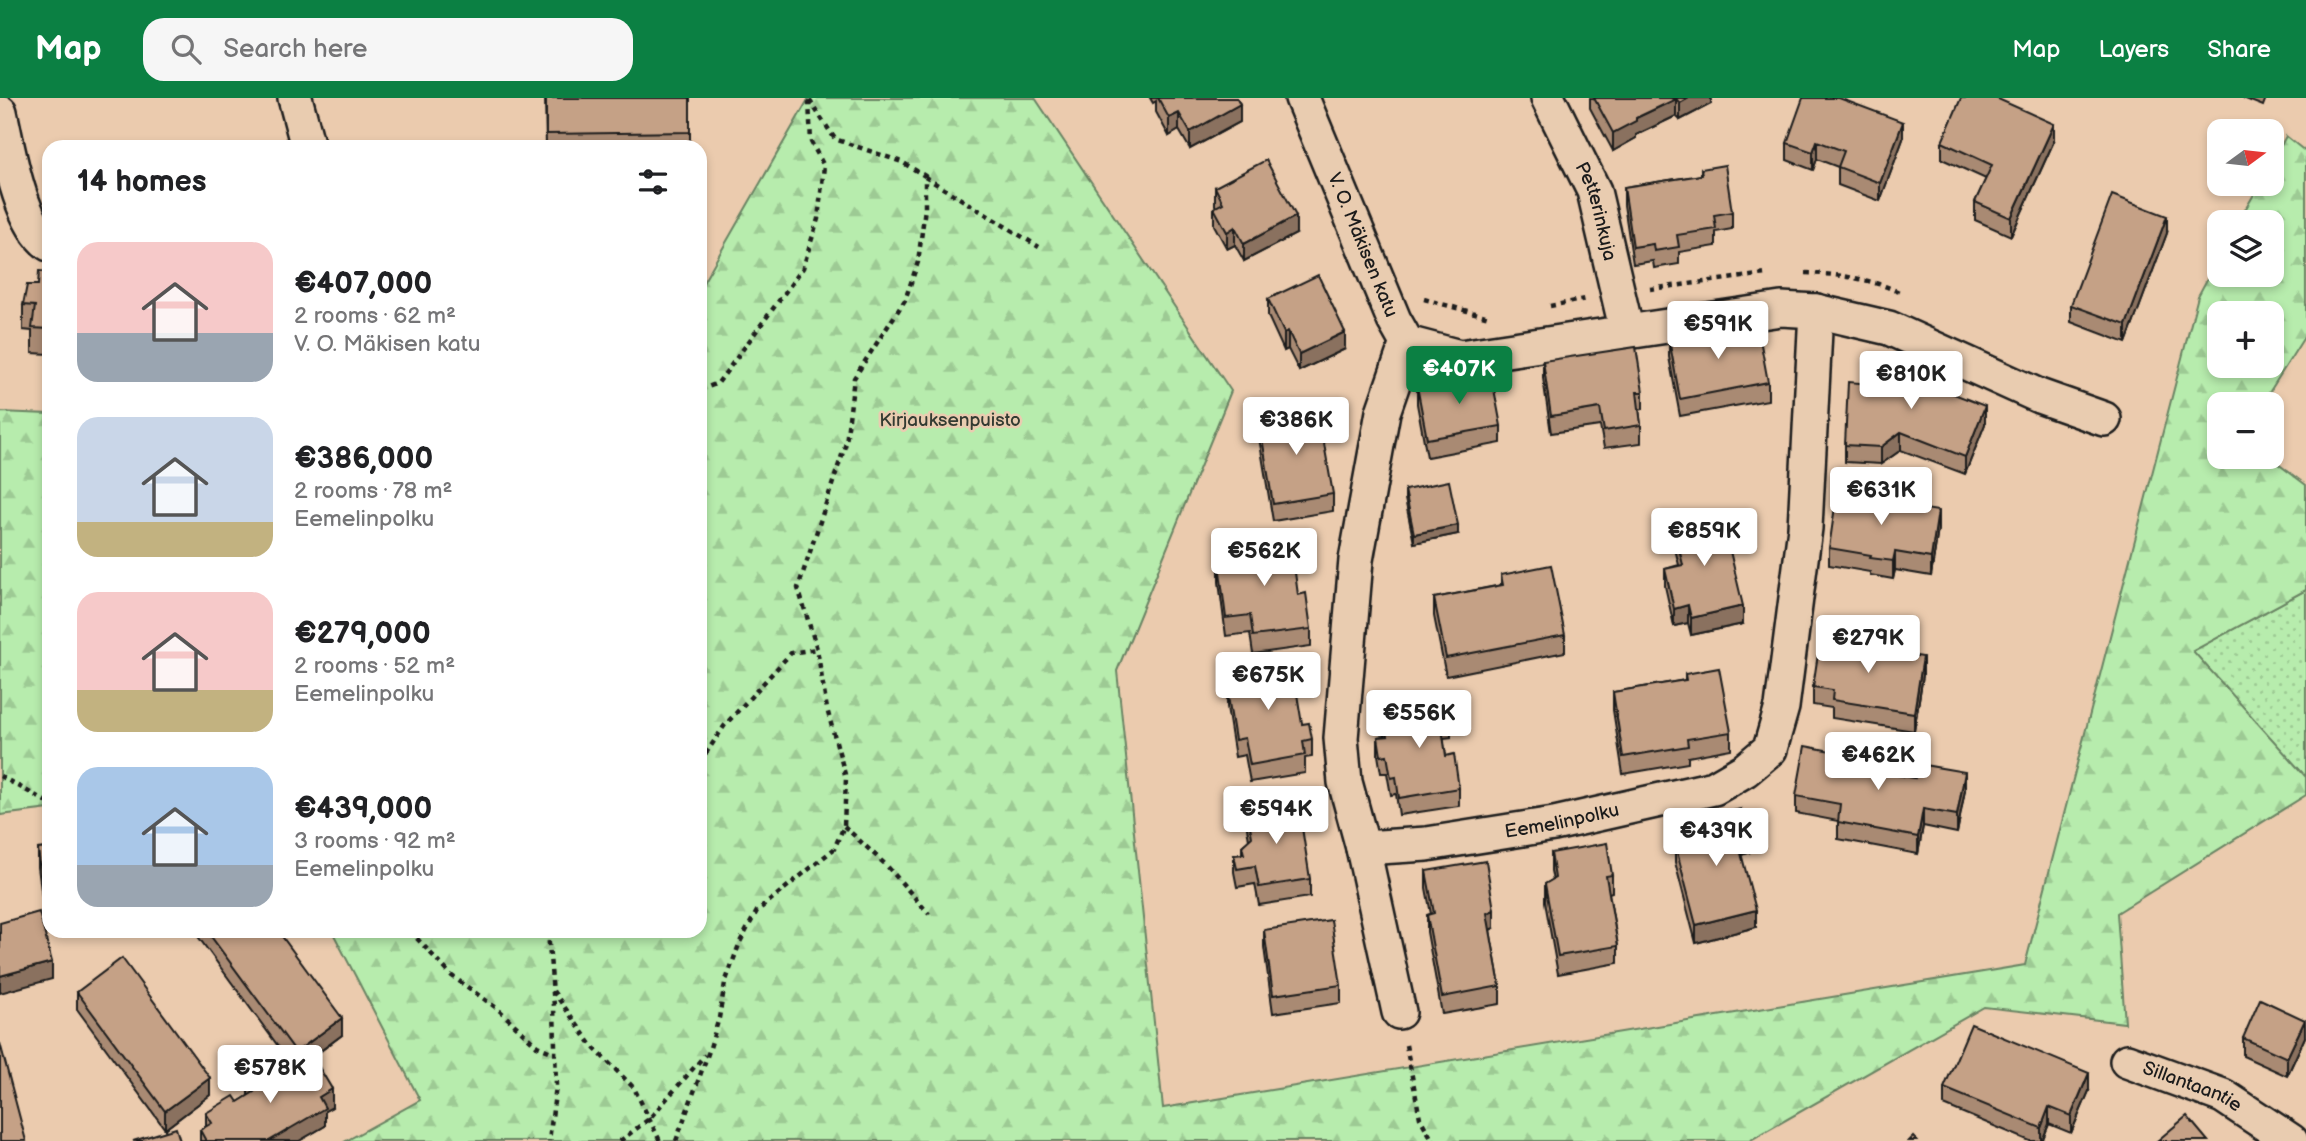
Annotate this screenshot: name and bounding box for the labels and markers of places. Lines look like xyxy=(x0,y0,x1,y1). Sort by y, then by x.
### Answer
pin: €591K xyxy=(1669,302,1767,361)
pin: €407K xyxy=(1410,346,1508,406)
pin: €810K xyxy=(1862,352,1960,411)
pin: €386K xyxy=(1247,398,1345,457)
pin: €631K xyxy=(1832,468,1930,527)
pin: €859K xyxy=(1655,508,1753,568)
pin: €562K xyxy=(1215,528,1313,588)
pin: €279K xyxy=(1819,616,1917,675)
pin: €675K xyxy=(1219,652,1317,712)
pin: €556K xyxy=(1370,690,1468,750)
pin: €462K xyxy=(1829,732,1927,792)
pin: €594K xyxy=(1227,786,1325,846)
pin: €439K xyxy=(1667,808,1765,868)
pin: €578K xyxy=(221,1046,319,1105)

